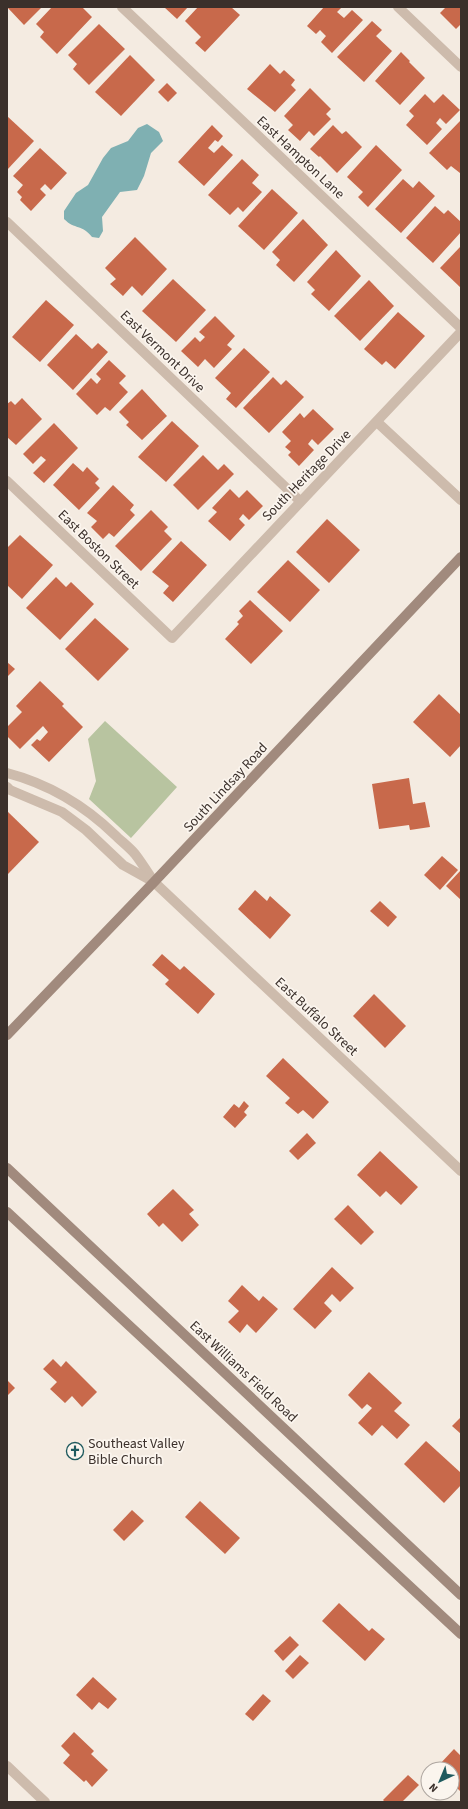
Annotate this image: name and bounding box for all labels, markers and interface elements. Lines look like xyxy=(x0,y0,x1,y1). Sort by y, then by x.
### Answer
street label: East Hampton Lane xyxy=(252,112,349,204)
street label: East Vermont Drive xyxy=(115,306,209,398)
street label: South Heritage Drive xyxy=(258,425,356,526)
street label: East Boston Street xyxy=(53,506,144,594)
street label: South Lindsay Road xyxy=(179,739,273,837)
street label: East Buffalo Street xyxy=(270,973,363,1061)
street label: East Williams Field Road xyxy=(185,1316,302,1427)
place label: Southeast Valley Bible Church xyxy=(88,1434,185,1470)
church icon: Southeast Valley Bible Church xyxy=(65,1441,85,1461)
north arrow xyxy=(420,1761,460,1801)
text: N xyxy=(426,1780,441,1796)

